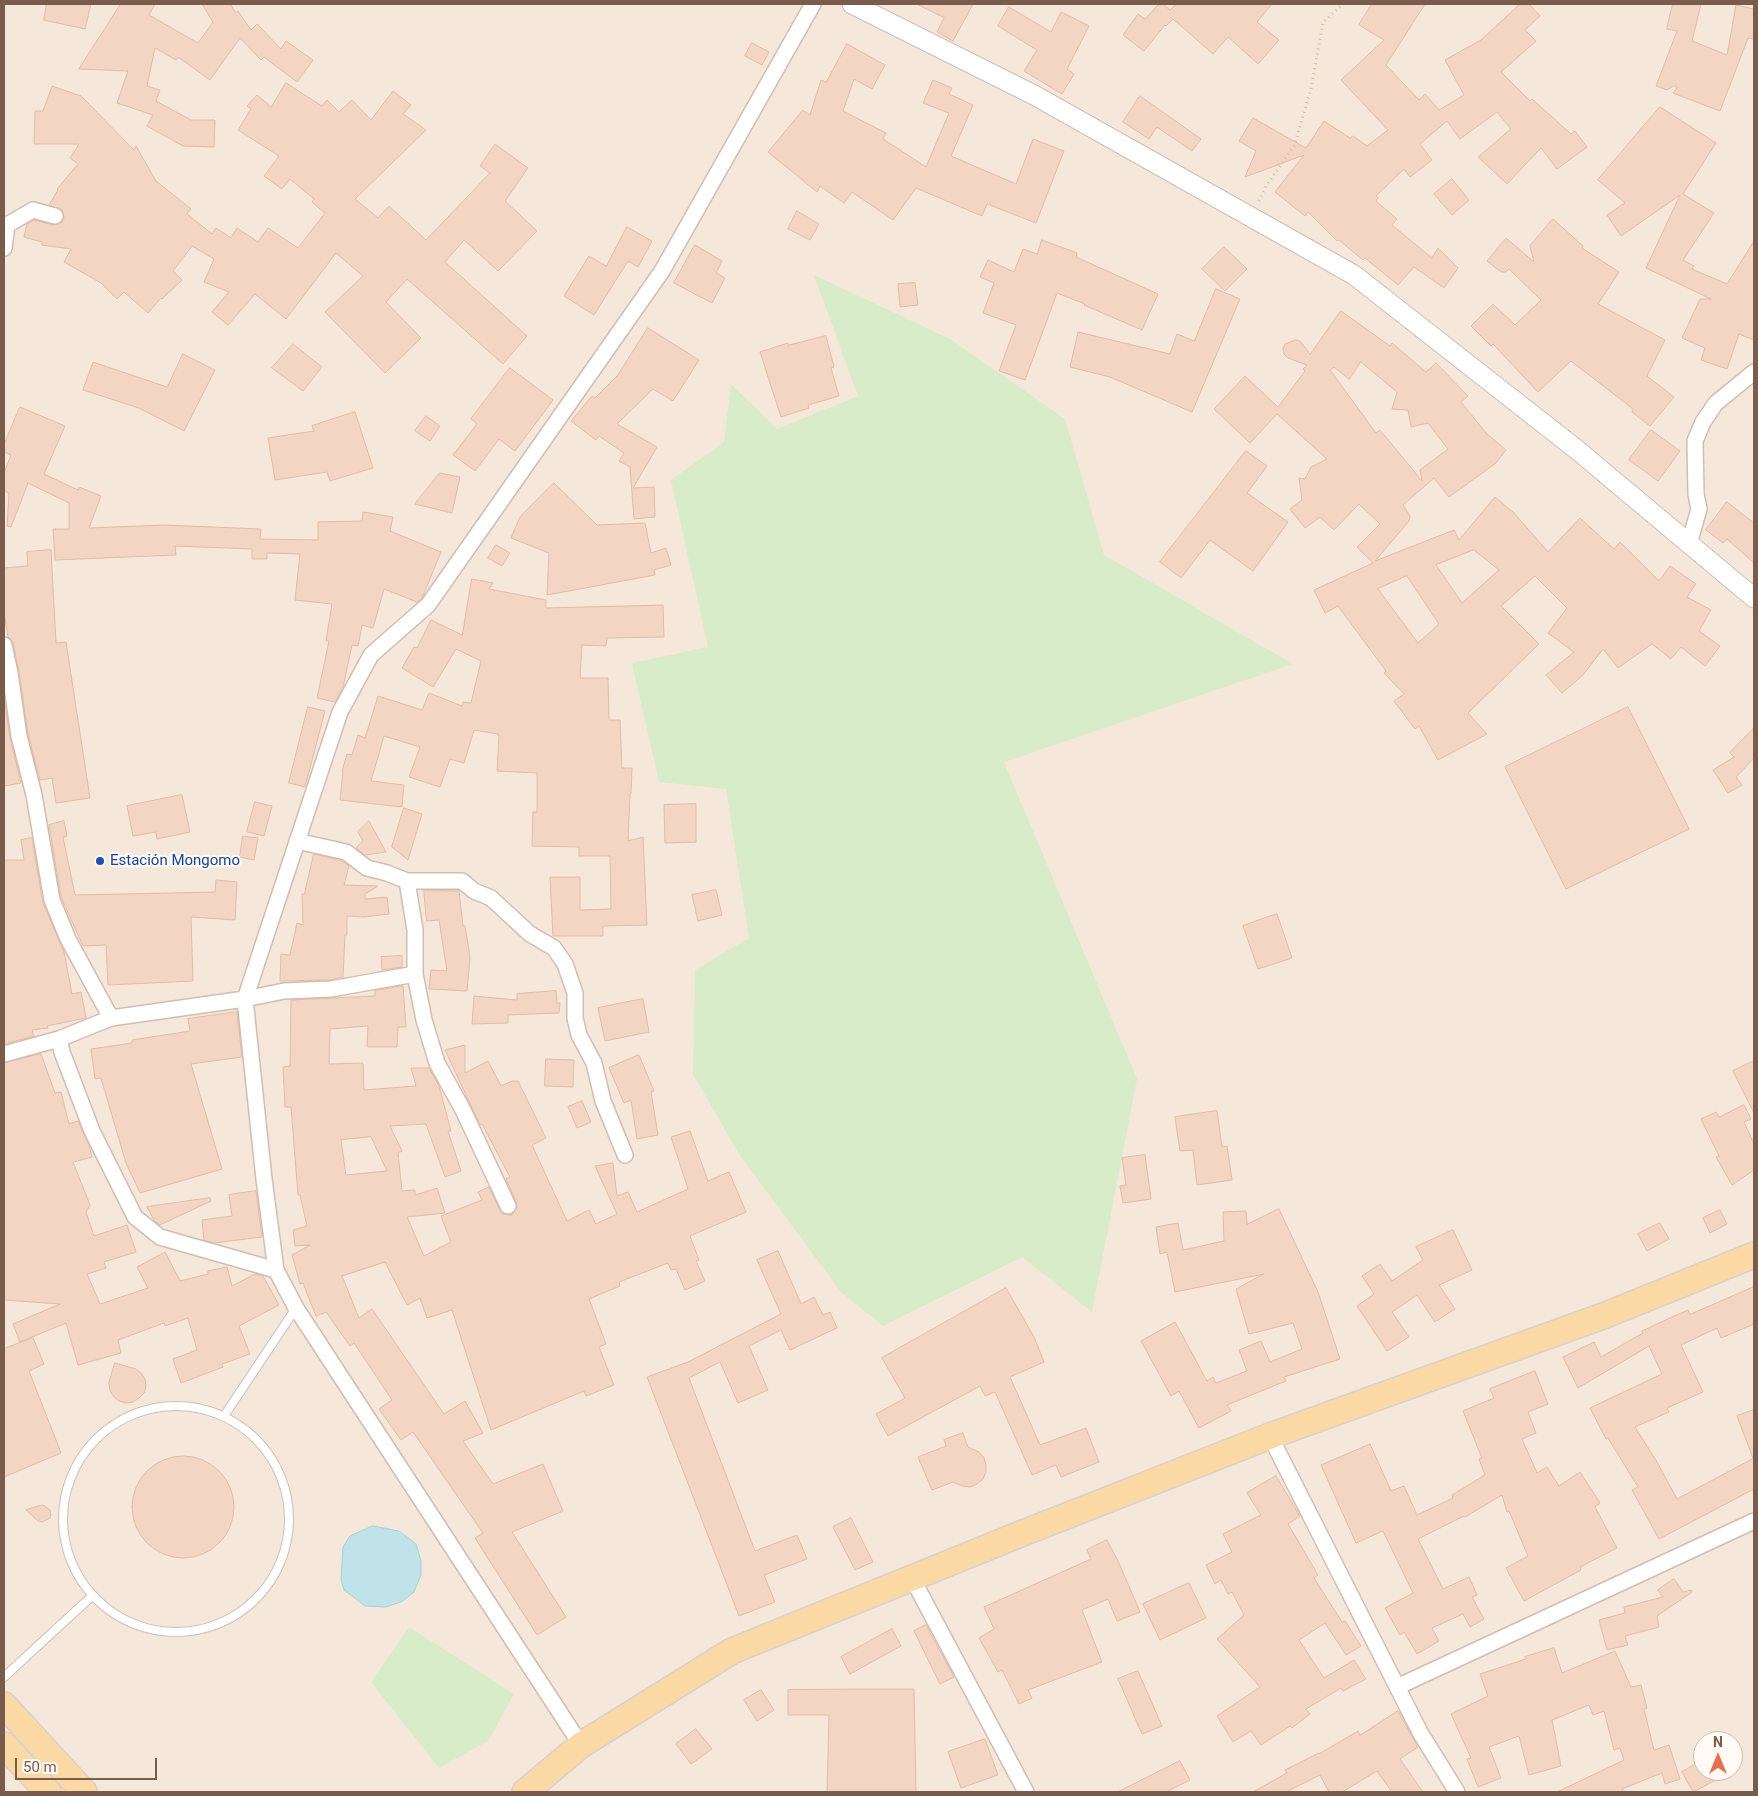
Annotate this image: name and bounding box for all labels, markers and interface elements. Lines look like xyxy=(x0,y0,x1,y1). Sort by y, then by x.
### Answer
place label: Estación Mongomo xyxy=(110,852,240,870)
marker: Estación Mongomo xyxy=(94,855,106,867)
north arrow xyxy=(1693,1731,1743,1781)
text: N xyxy=(1713,1734,1723,1750)
scale bar xyxy=(18,1748,160,1780)
text: 50 m xyxy=(23,1758,57,1776)

